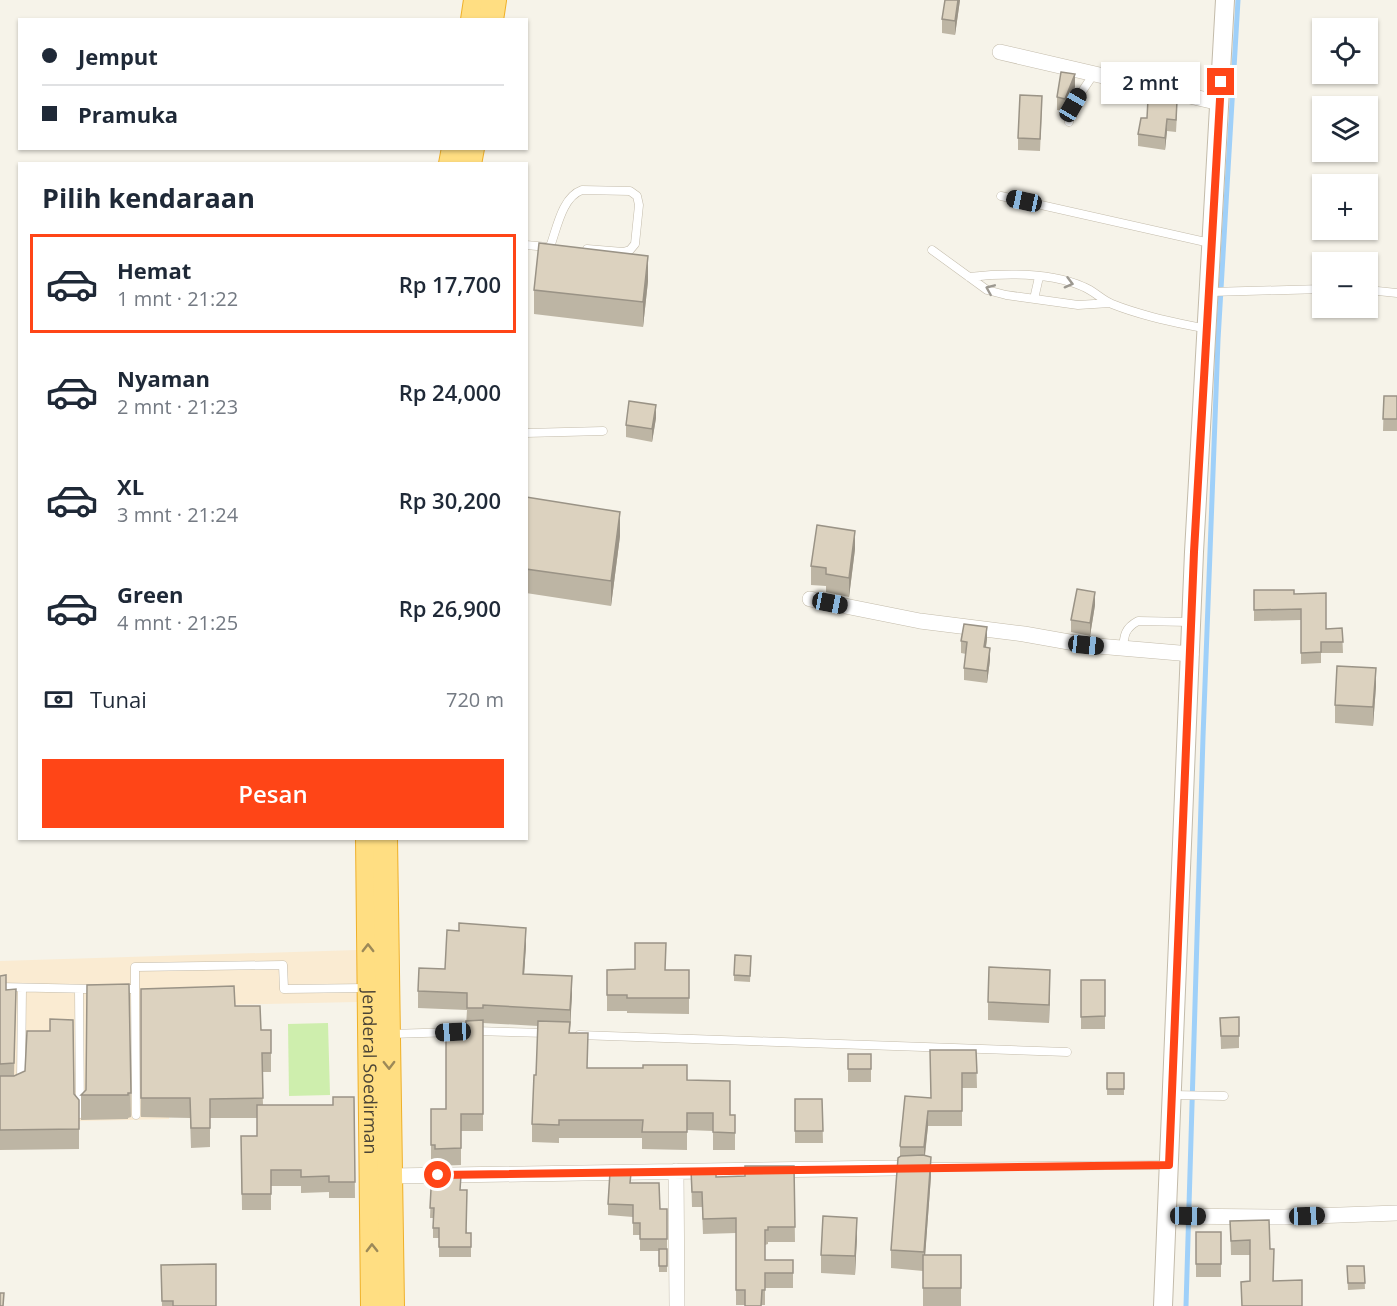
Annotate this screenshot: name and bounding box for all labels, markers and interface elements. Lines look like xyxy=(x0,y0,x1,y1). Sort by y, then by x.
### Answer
map controls xyxy=(1312,18,1378,318)
button: locate xyxy=(1312,18,1378,84)
text: Jemput xyxy=(78,41,158,71)
callout: 2 mnt xyxy=(1101,61,1200,103)
route end xyxy=(1207,68,1234,95)
text: 2 mnt xyxy=(1122,69,1179,96)
car xyxy=(1056,85,1090,125)
button: layers xyxy=(1312,96,1378,162)
text: Pramuka xyxy=(78,99,178,129)
button: + xyxy=(1312,174,1378,240)
text: Pilih kendaraan xyxy=(42,179,255,216)
car xyxy=(1005,188,1043,214)
button: − xyxy=(1312,252,1378,318)
text: Hemat xyxy=(117,255,191,285)
icon: car xyxy=(45,257,99,311)
text: Rp 17,700 xyxy=(399,269,501,299)
one-way arrow xyxy=(1064,275,1074,288)
one-way arrow xyxy=(985,284,996,296)
text: 1 mnt · 21:22 xyxy=(117,285,238,312)
text: Nyaman xyxy=(117,363,210,393)
icon: car xyxy=(45,365,99,419)
text: Rp 24,000 xyxy=(399,377,501,407)
text: 2 mnt · 21:23 xyxy=(117,393,238,420)
text: XL xyxy=(117,471,144,501)
icon: car xyxy=(45,473,99,527)
text: Rp 30,200 xyxy=(399,485,501,515)
text: 3 mnt · 21:24 xyxy=(117,501,238,528)
text: Green xyxy=(117,579,183,609)
icon: car xyxy=(45,581,99,635)
car xyxy=(811,591,849,615)
text: Rp 26,900 xyxy=(399,593,501,623)
text: 4 mnt · 21:25 xyxy=(117,609,238,636)
car xyxy=(1067,634,1105,656)
icon: cash xyxy=(42,683,75,716)
text: Tunai xyxy=(90,684,147,714)
text: 720 m xyxy=(446,686,504,713)
button: Pesan xyxy=(42,759,504,828)
one-way arrow xyxy=(362,943,374,952)
street label: Jenderal Soedirman xyxy=(358,987,383,1155)
car xyxy=(435,1022,471,1042)
one-way arrow xyxy=(383,1060,395,1069)
route start xyxy=(424,1161,451,1188)
car xyxy=(1289,1206,1325,1226)
car xyxy=(1170,1207,1206,1225)
one-way arrow xyxy=(366,1243,378,1252)

